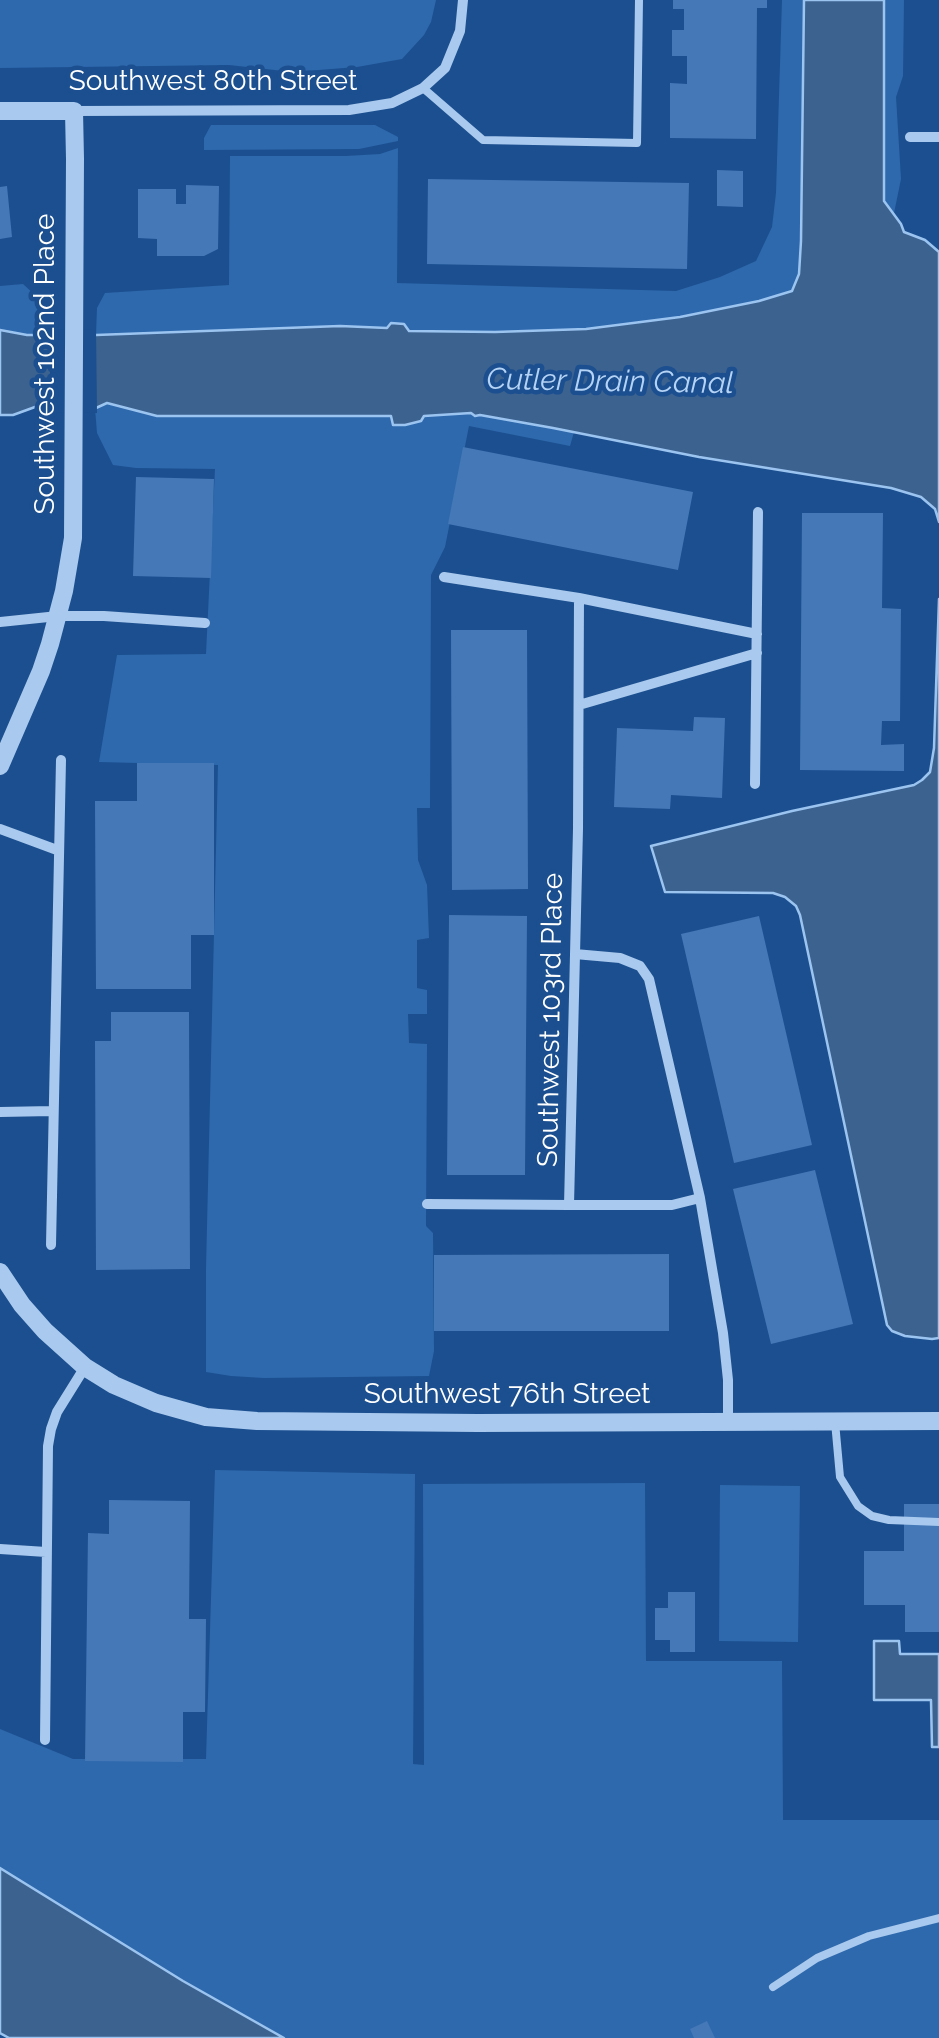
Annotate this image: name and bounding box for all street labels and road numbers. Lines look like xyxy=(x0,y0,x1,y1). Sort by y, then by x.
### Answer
street label: Southwest 80th Street xyxy=(69,65,357,99)
street label: Southwest 102nd Place xyxy=(29,214,63,514)
street label: Southwest 103rd Place xyxy=(532,873,570,1167)
street label: Southwest 76th Street xyxy=(364,1378,650,1412)

